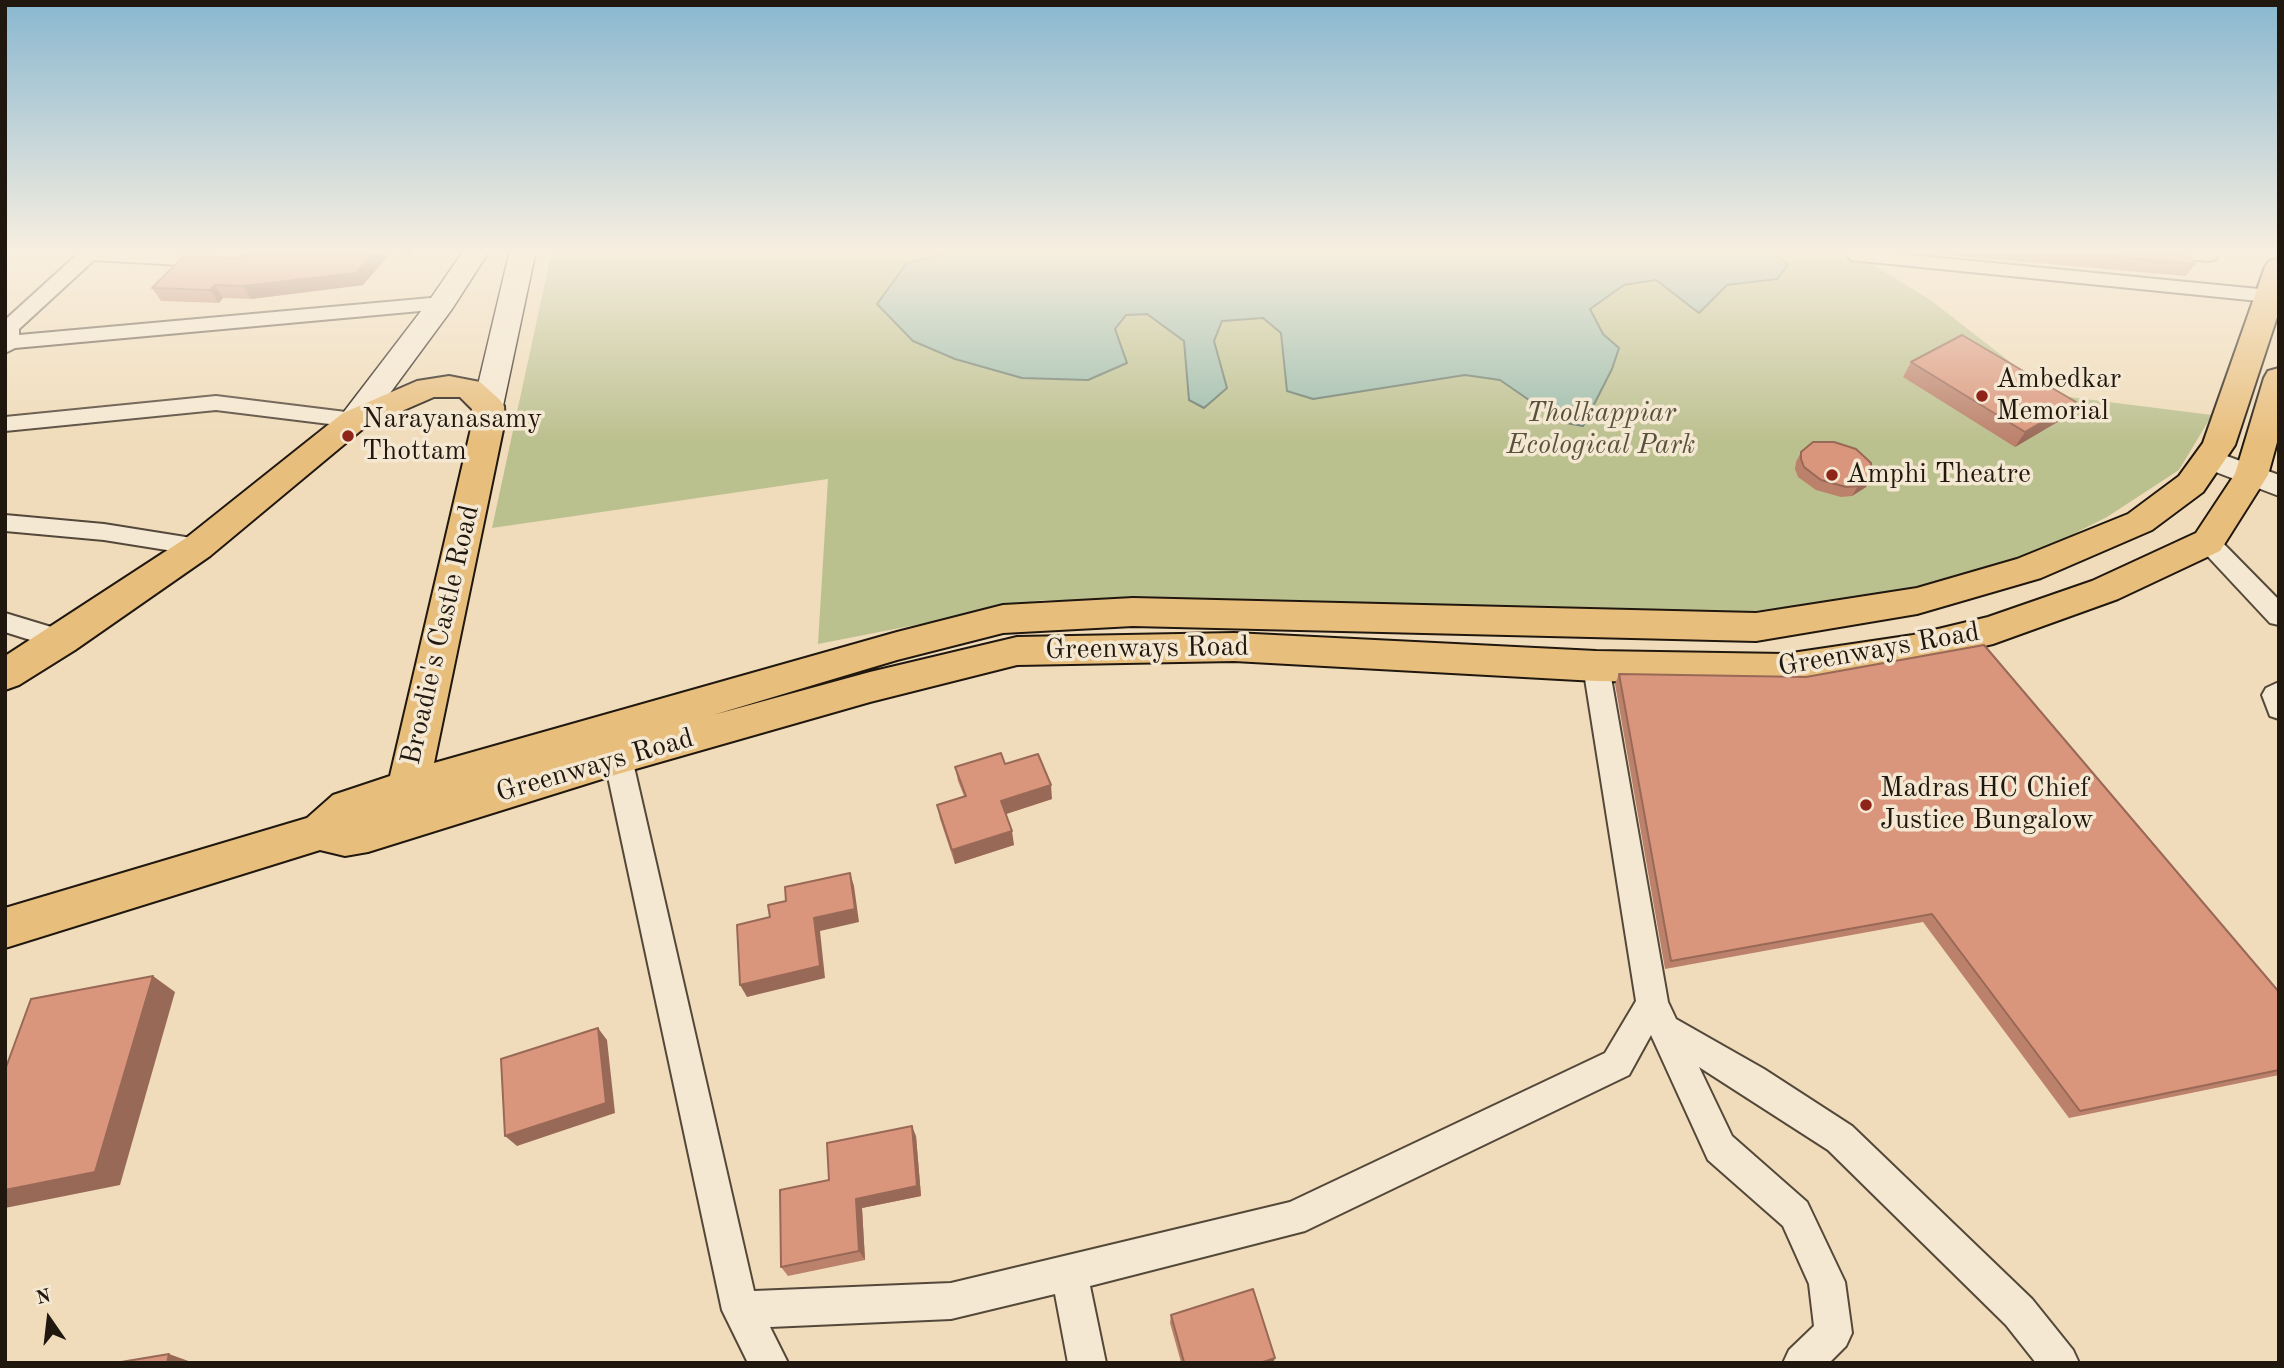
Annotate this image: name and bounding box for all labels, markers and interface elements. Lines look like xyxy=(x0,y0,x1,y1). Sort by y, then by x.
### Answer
place label: Ambedkar Memorial xyxy=(1996,363,2121,429)
marker: Ambedkar Memorial xyxy=(1974,388,1990,404)
park label: Tholkappiar Ecological Park xyxy=(1507,397,1695,463)
place label: Narayanasamy Thottam xyxy=(362,403,542,469)
marker: Narayanasamy Thottam xyxy=(340,428,356,444)
place label: Amphi Theatre xyxy=(1846,458,2031,492)
marker: Amphi Theatre xyxy=(1824,467,1840,483)
street label: Broadie's Castle Road xyxy=(395,502,487,768)
street label: Greenways Road xyxy=(1776,616,1982,684)
street label: Greenways Road xyxy=(1045,630,1249,668)
street label: Greenways Road xyxy=(492,722,698,810)
place label: Madras HC Chief Justice Bungalow xyxy=(1880,772,2094,838)
marker: Madras HC Chief Justice Bungalow xyxy=(1858,797,1874,813)
north arrow xyxy=(14,1284,84,1354)
text: N xyxy=(34,1287,53,1309)

